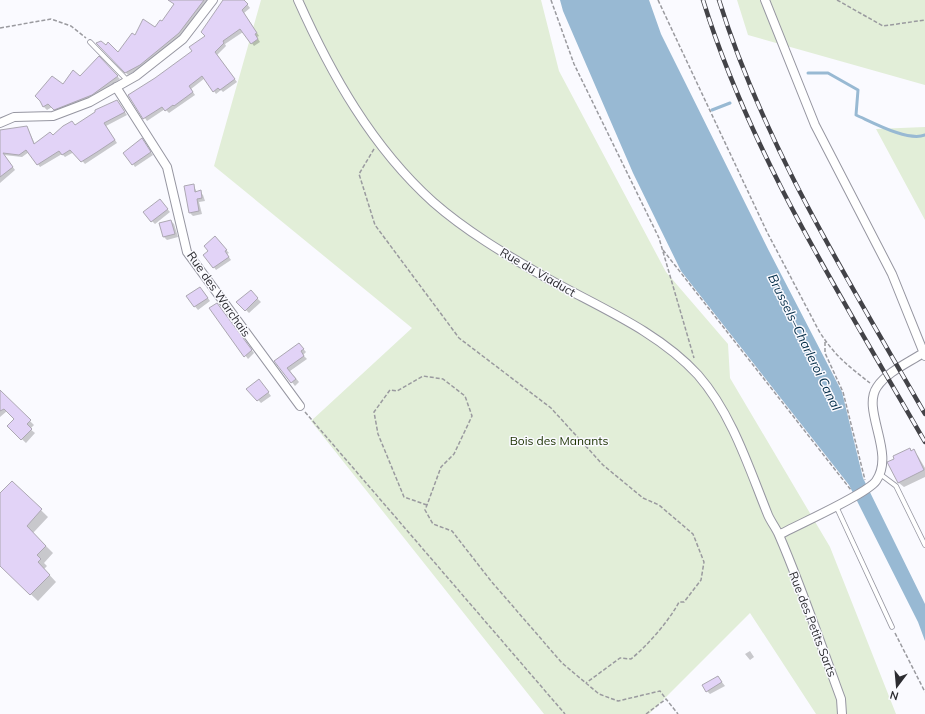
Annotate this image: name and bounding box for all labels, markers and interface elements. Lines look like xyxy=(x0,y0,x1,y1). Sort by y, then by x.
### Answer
street label: Rue du Viaduct xyxy=(498,244,578,300)
street label: Rue des Warchais xyxy=(184,248,254,340)
water label: Brussels–Charleroi Canal xyxy=(765,271,845,414)
park label: Bois des Manants xyxy=(510,433,608,448)
street label: Rue des Petits Sarts xyxy=(786,569,840,679)
north arrow xyxy=(877,666,917,706)
text: N xyxy=(888,688,900,703)

